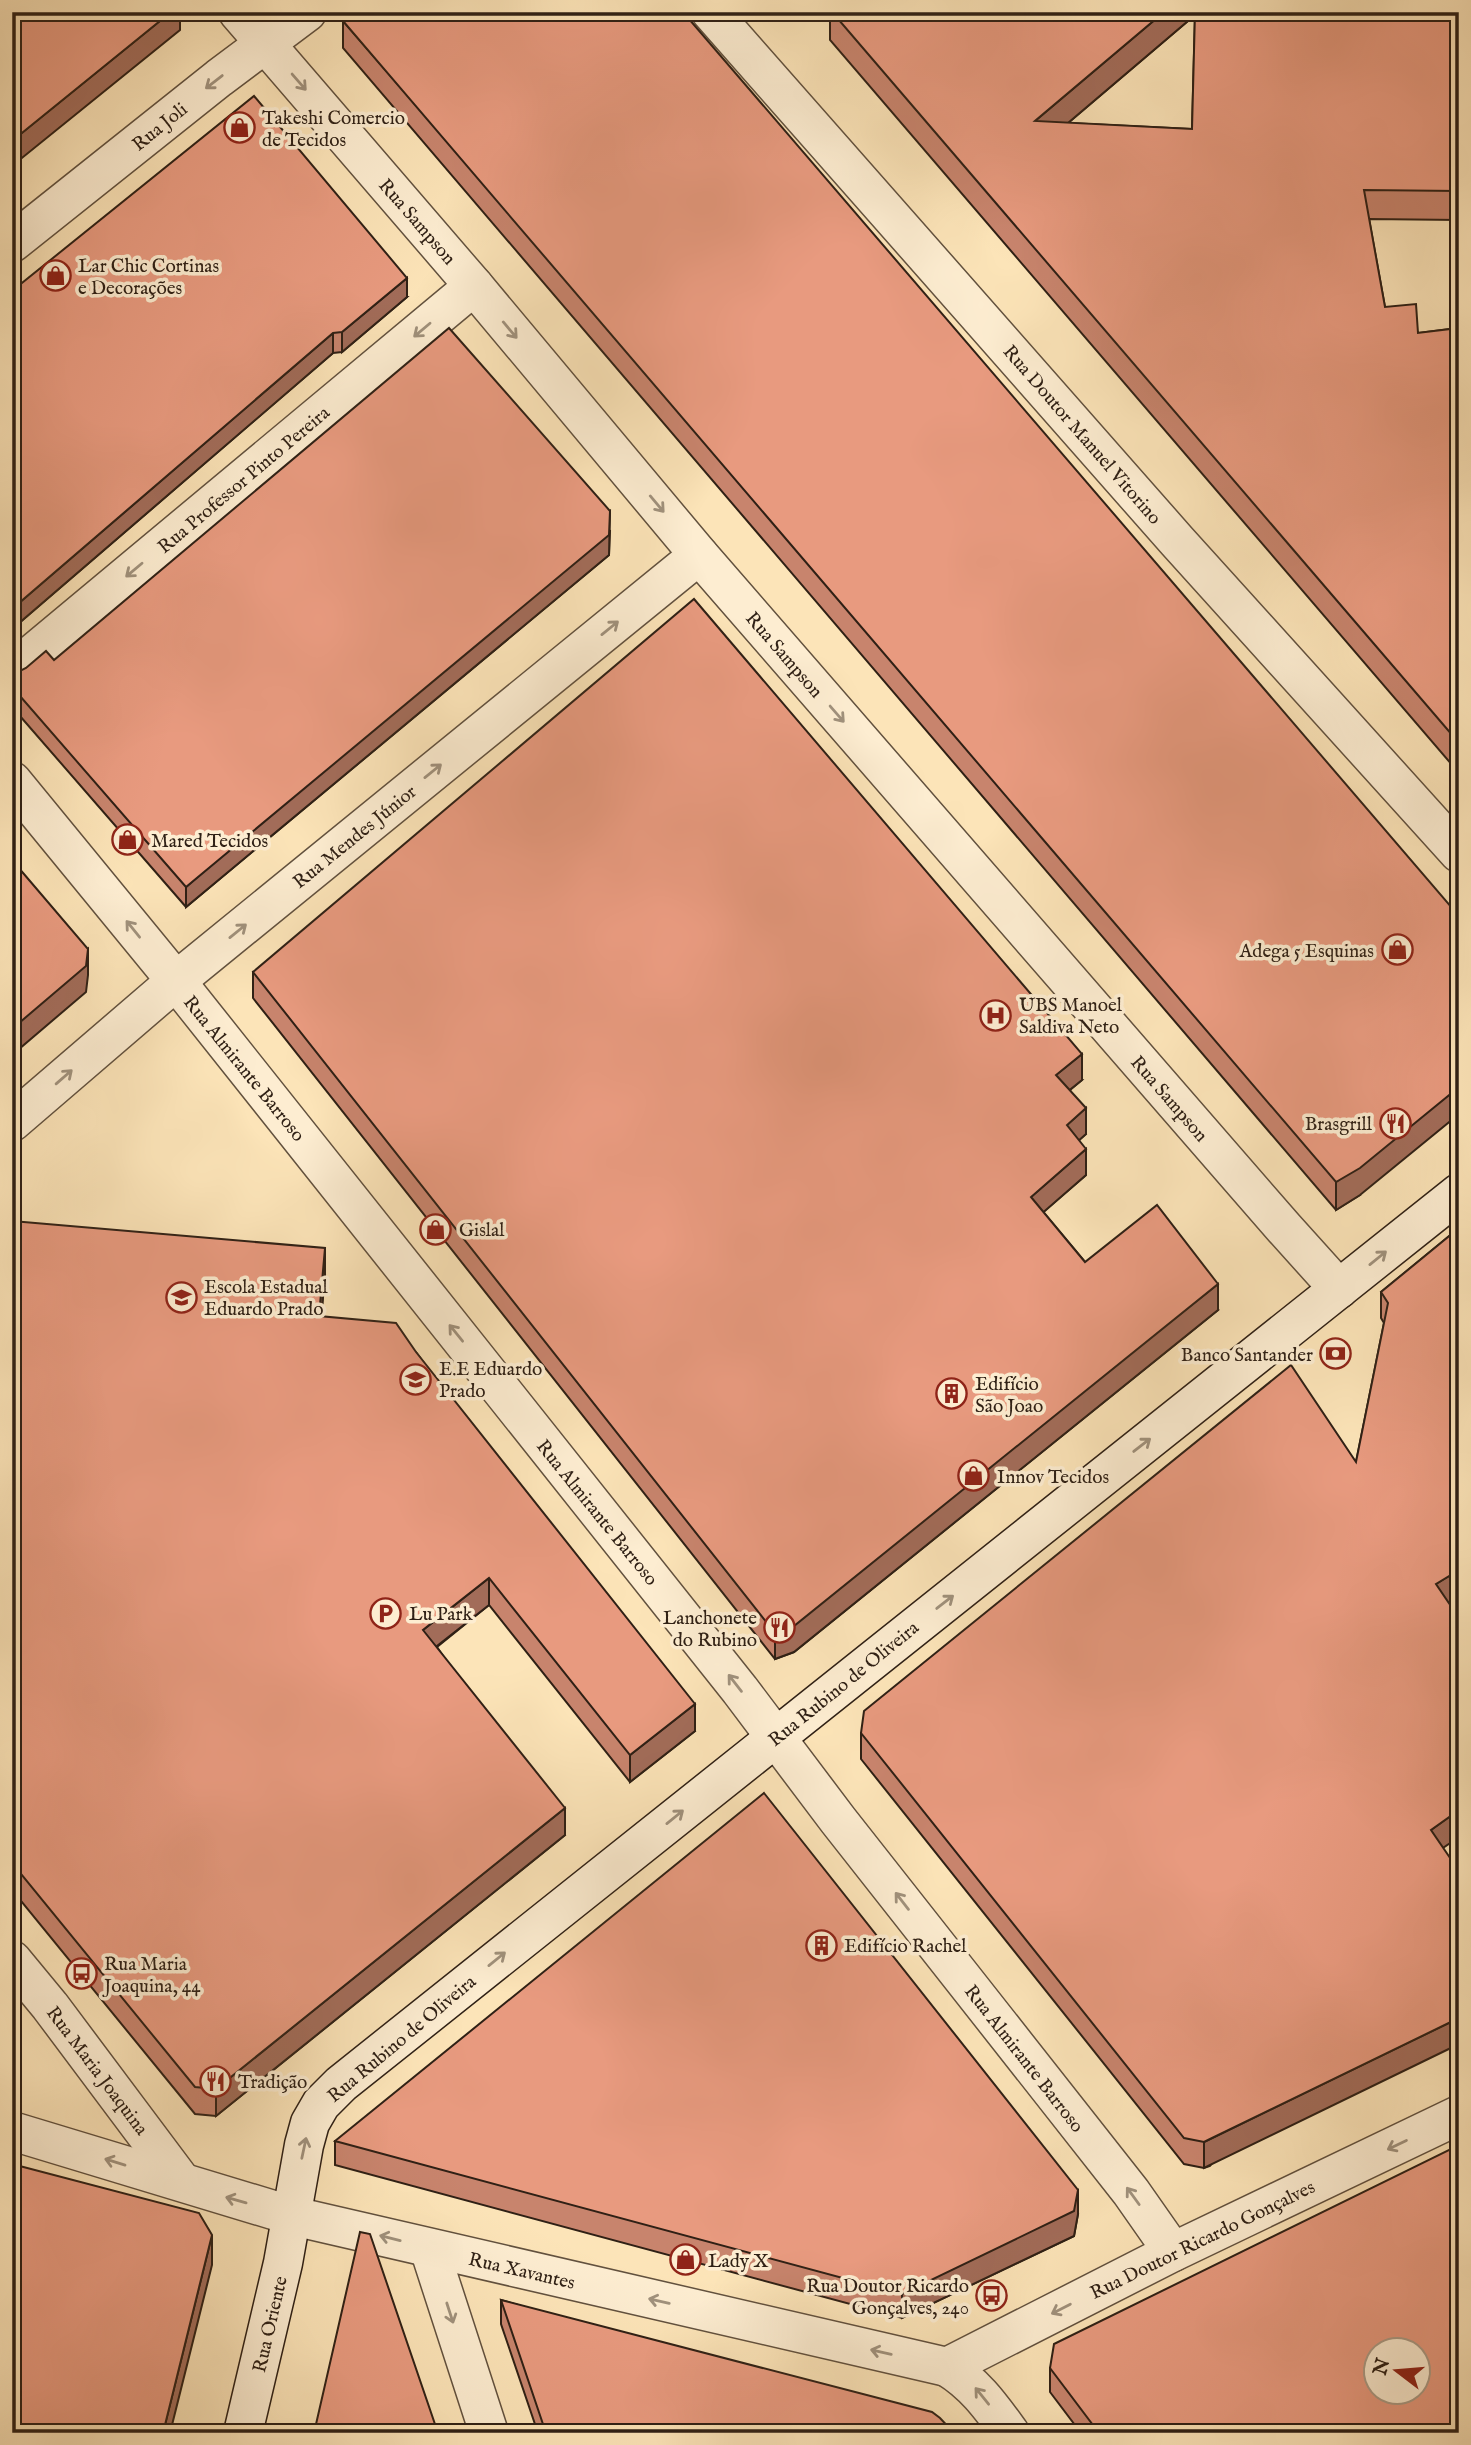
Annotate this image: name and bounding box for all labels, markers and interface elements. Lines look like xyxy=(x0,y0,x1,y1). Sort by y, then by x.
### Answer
one-way arrow xyxy=(291,73,307,91)
one-way arrow xyxy=(205,75,223,90)
street label: Rua Joli xyxy=(128,98,193,157)
place label: Takeshi Comercio de Tecidos xyxy=(262,107,405,153)
shop icon: Takeshi Comercio de Tecidos xyxy=(222,111,256,145)
street label: Rua Sampson xyxy=(373,174,460,270)
place label: Lar Chic Cortinas e Decorações xyxy=(78,255,219,301)
shop icon: Lar Chic Cortinas e Decorações xyxy=(38,259,72,293)
one-way arrow xyxy=(503,320,518,338)
one-way arrow xyxy=(413,322,431,338)
street label: Rua Doutor Manuel Vitorino xyxy=(997,341,1166,530)
street label: Rua Professor Pinto Pereira xyxy=(153,401,336,560)
one-way arrow xyxy=(648,495,664,513)
one-way arrow xyxy=(125,561,143,577)
street label: Rua Sampson xyxy=(740,607,827,703)
one-way arrow xyxy=(600,620,618,635)
one-way arrow xyxy=(829,704,845,722)
one-way arrow xyxy=(424,764,442,779)
street label: Rua Mendes Júnior xyxy=(289,780,422,895)
shop icon: Mared Tecidos xyxy=(111,823,145,857)
place label: Mared Tecidos xyxy=(151,830,268,854)
one-way arrow xyxy=(125,920,141,938)
one-way arrow xyxy=(228,923,246,938)
shop icon: Adega 5 Esquinas xyxy=(1380,933,1414,967)
place label: Adega 5 Esquinas xyxy=(1238,940,1374,964)
street label: Rua Almirante Barroso xyxy=(177,991,310,1147)
place label: UBS Manoel Saldiva Neto xyxy=(1019,994,1123,1040)
hospital icon: UBS Manoel Saldiva Neto xyxy=(979,998,1013,1032)
street label: Rua Sampson xyxy=(1125,1051,1212,1147)
one-way arrow xyxy=(55,1069,73,1085)
restaurant icon: Brasgrill xyxy=(1378,1106,1412,1140)
place label: Brasgrill xyxy=(1305,1113,1373,1137)
shop icon: Gislal xyxy=(419,1212,453,1246)
place label: Gislal xyxy=(459,1219,505,1243)
one-way arrow xyxy=(1368,1250,1386,1266)
place label: Escola Estadual Eduardo Prado xyxy=(204,1276,328,1322)
school or university icon: Escola Estadual Eduardo Prado xyxy=(164,1280,198,1314)
one-way arrow xyxy=(448,1324,463,1342)
bank icon: Banco Santander xyxy=(1319,1337,1353,1371)
place label: Banco Santander xyxy=(1181,1344,1313,1368)
place label: E.E Eduardo Prado xyxy=(439,1358,542,1404)
school or university icon: E.E Eduardo Prado xyxy=(399,1362,433,1396)
place label: Edifício São Joao xyxy=(975,1373,1043,1419)
building icon: Edifício São Joao xyxy=(935,1377,969,1411)
street label: Rua Almirante Barroso xyxy=(530,1435,663,1591)
one-way arrow xyxy=(1132,1438,1151,1453)
shop icon: Innov Tecidos xyxy=(957,1459,991,1493)
place label: Innov Tecidos xyxy=(997,1466,1109,1490)
one-way arrow xyxy=(935,1594,953,1609)
parking icon: Lu Park xyxy=(369,1596,403,1630)
place label: Lu Park xyxy=(409,1603,473,1627)
place label: Lanchonete do Rubino xyxy=(663,1607,757,1653)
restaurant icon: Lanchonete do Rubino xyxy=(763,1611,797,1645)
street label: Rua Rubino de Oliveira xyxy=(764,1616,925,1753)
one-way arrow xyxy=(727,1674,742,1693)
one-way arrow xyxy=(665,1809,684,1824)
one-way arrow xyxy=(895,1893,910,1911)
building icon: Edifício Rachel xyxy=(804,1928,838,1962)
place label: Edifício Rachel xyxy=(844,1935,967,1959)
one-way arrow xyxy=(488,1951,506,1967)
place label: Rua Maria Joaquina, 44 xyxy=(102,1953,201,1999)
bus stop icon: Rua Maria Joaquina, 44 xyxy=(64,1957,98,1991)
street label: Rua Rubino de Oliveira xyxy=(323,1970,482,2109)
street label: Rua Almirante Barroso xyxy=(958,1981,1089,2138)
street label: Rua Maria Joaquina xyxy=(40,2002,153,2141)
restaurant icon: Tradição xyxy=(198,2064,232,2098)
place label: Tradição xyxy=(238,2071,307,2095)
one-way arrow xyxy=(299,2138,312,2160)
one-way arrow xyxy=(1387,2138,1408,2152)
one-way arrow xyxy=(104,2154,126,2167)
street label: Rua Doutor Ricardo Gonçalves xyxy=(1086,2176,1319,2306)
one-way arrow xyxy=(1126,2187,1141,2206)
one-way arrow xyxy=(226,2192,248,2205)
one-way arrow xyxy=(379,2231,401,2244)
shop icon: Lady X xyxy=(668,2243,702,2277)
street label: Rua Xavantes xyxy=(466,2248,577,2296)
place label: Lady X xyxy=(708,2250,769,2274)
street label: Rua Oriente xyxy=(248,2274,294,2375)
place label: Rua Doutor Ricardo Gonçalves, 240 xyxy=(806,2275,969,2321)
bus stop icon: Rua Doutor Ricardo Gonçalves, 240 xyxy=(975,2279,1009,2313)
one-way arrow xyxy=(648,2294,671,2307)
one-way arrow xyxy=(444,2302,457,2324)
one-way arrow xyxy=(1051,2303,1072,2316)
north arrow xyxy=(1362,2336,1432,2406)
one-way arrow xyxy=(870,2344,893,2358)
text: N xyxy=(1369,2355,1397,2379)
one-way arrow xyxy=(975,2388,990,2406)

